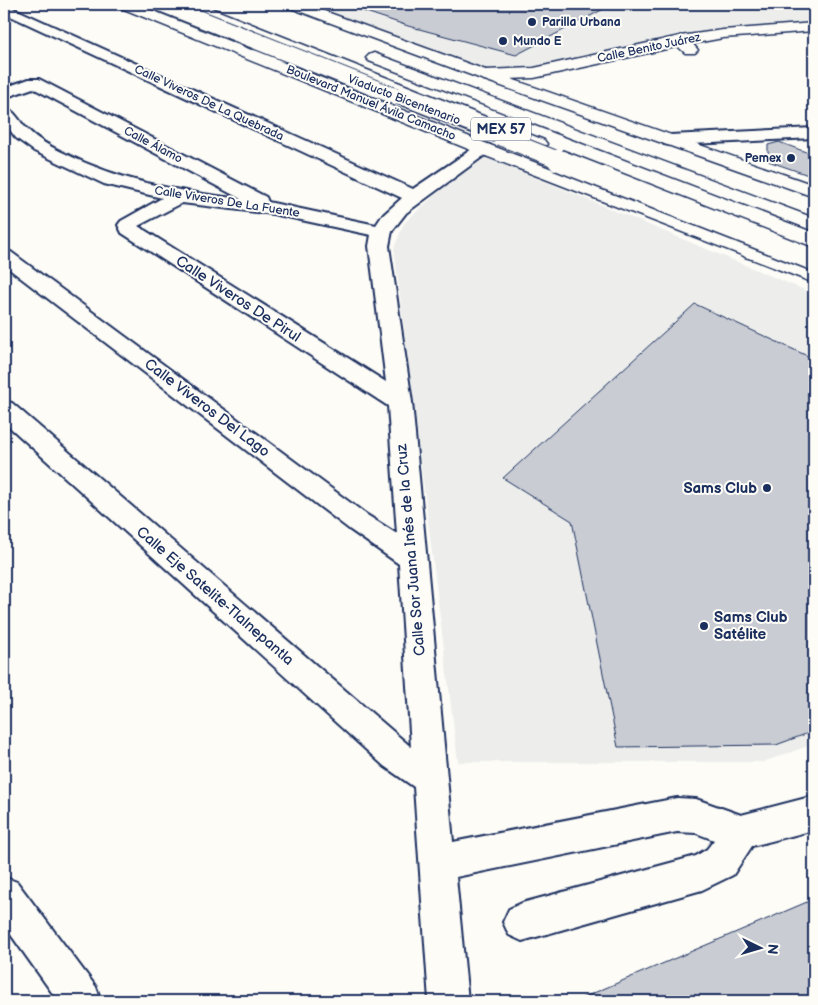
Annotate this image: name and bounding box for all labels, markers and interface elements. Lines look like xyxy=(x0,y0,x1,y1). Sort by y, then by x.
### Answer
place label: Parilla Urbana xyxy=(542,15,621,30)
marker: Parilla Urbana xyxy=(526,16,538,28)
street label: Calle Benito Juárez xyxy=(596,30,702,66)
place label: Mundo E xyxy=(513,34,562,49)
marker: Mundo E xyxy=(497,35,509,47)
street label: Boulevard Manuel Ávila Camacho xyxy=(284,60,459,144)
street label: Calle Viveros De La Quebrada xyxy=(132,62,286,144)
street label: Viaducto Bicentenario xyxy=(345,72,463,128)
road number: MEX 57 xyxy=(471,118,531,140)
street label: Calle Álamo xyxy=(121,121,186,167)
place label: Pemex xyxy=(745,151,782,166)
marker: Pemex xyxy=(785,152,797,164)
street label: Calle Viveros De La Fuente xyxy=(153,183,301,221)
street label: Calle Viveros De Pirul xyxy=(172,251,304,347)
street label: Calle Viveros Del Lago xyxy=(140,355,274,461)
street label: Calle Sor Juana Inés de la Cruz xyxy=(392,442,430,657)
place label: Sams Club xyxy=(683,479,757,498)
marker: Sams Club xyxy=(761,482,773,494)
street label: Calle Eje Satelite-Tlalnepantla xyxy=(132,522,298,670)
place label: Sams Club Satélite xyxy=(714,608,788,644)
marker: Sams Club Satélite xyxy=(698,620,710,632)
north arrow xyxy=(736,922,786,972)
text: N xyxy=(764,943,781,955)

